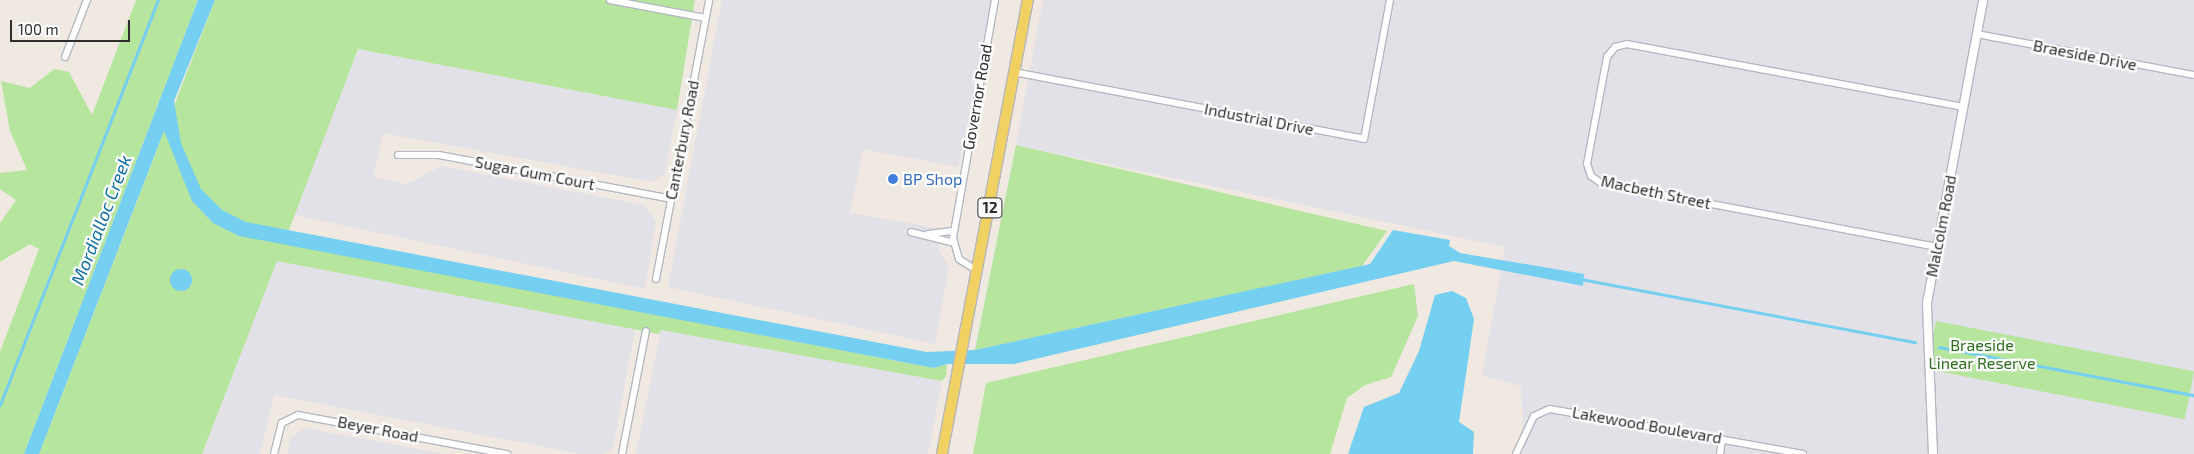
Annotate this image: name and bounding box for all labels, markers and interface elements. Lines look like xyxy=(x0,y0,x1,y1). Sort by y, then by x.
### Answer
scale bar xyxy=(12,10,132,42)
text: 100 m xyxy=(18,20,59,38)
street label: Braeside Drive xyxy=(2032,36,2138,74)
street label: Governor Road xyxy=(958,42,996,152)
street label: Canterbury Road xyxy=(661,78,703,202)
street label: Industrial Drive xyxy=(1202,99,1316,139)
water label: Mordialloc Creek xyxy=(66,152,136,288)
street label: Sugar Gum Court xyxy=(473,152,597,194)
place label: BP Shop xyxy=(903,169,963,189)
street label: Macbeth Street xyxy=(1599,171,1713,213)
marker: BP Shop xyxy=(887,173,899,185)
street label: Malcolm Road xyxy=(1922,173,1960,279)
road number: 12 xyxy=(976,196,1004,220)
park label: Braeside Linear Reserve xyxy=(1928,335,2036,373)
street label: Lakewood Boulevard xyxy=(1571,402,1723,448)
street label: Beyer Road xyxy=(336,412,420,446)

